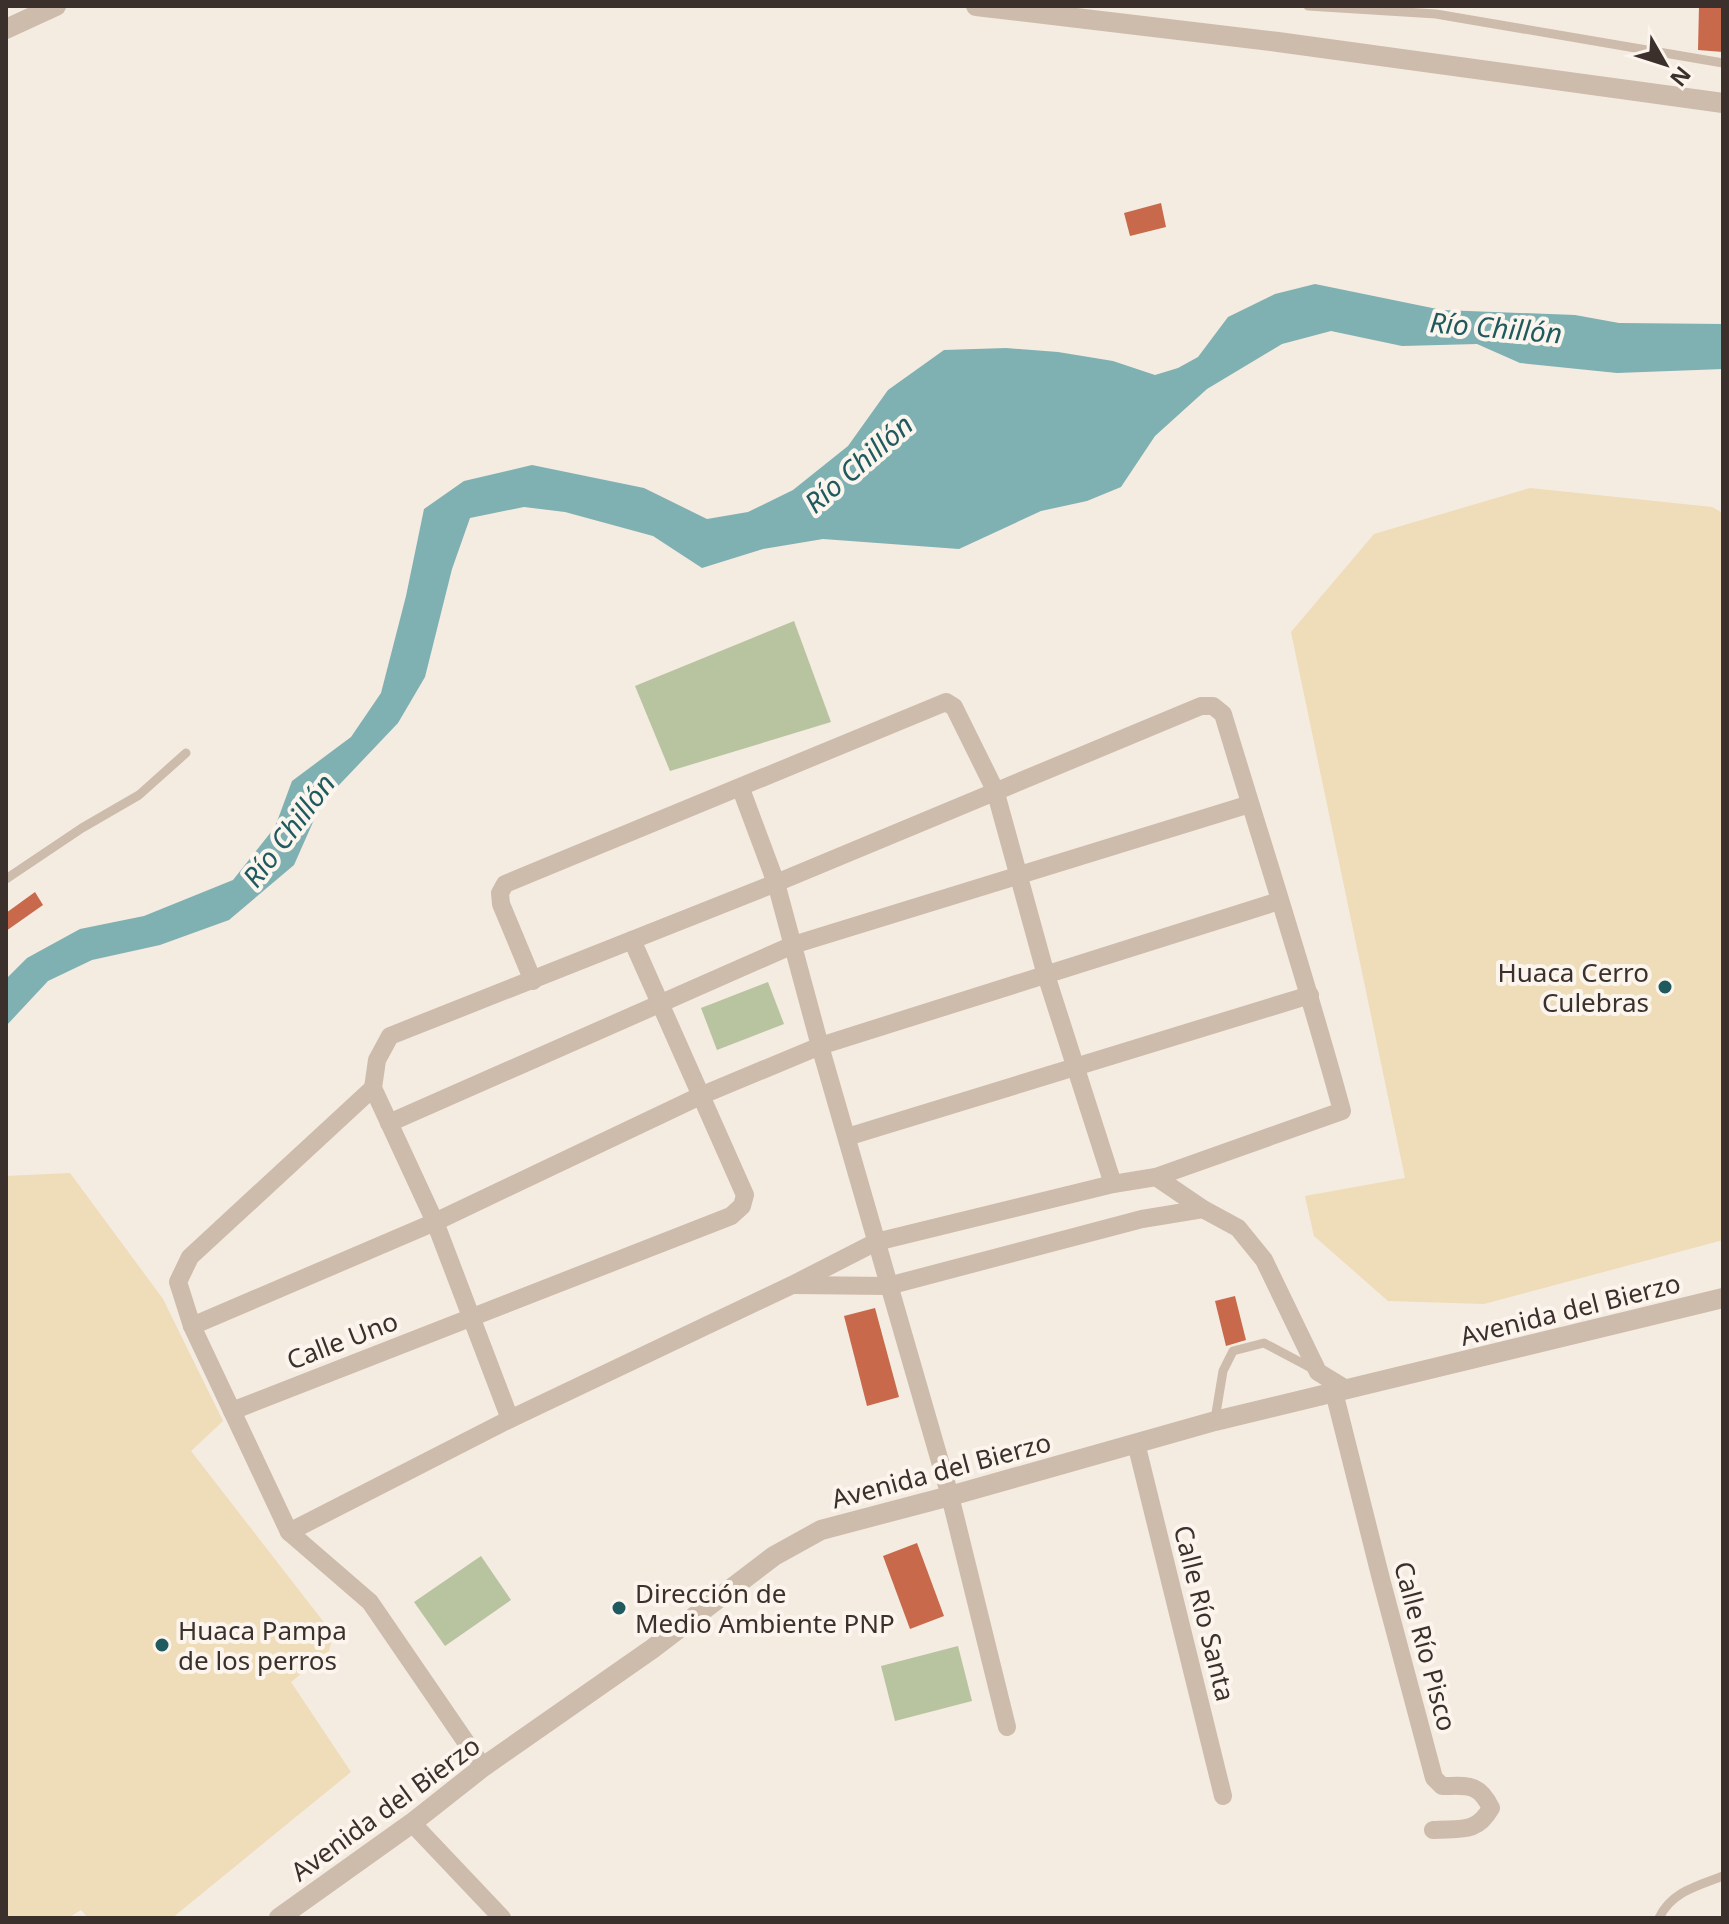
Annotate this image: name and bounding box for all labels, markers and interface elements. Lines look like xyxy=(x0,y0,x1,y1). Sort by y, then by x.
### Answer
north arrow xyxy=(1625,24,1705,104)
text: N xyxy=(1664,61,1699,94)
water label: Río Chillón xyxy=(1428,302,1564,352)
water label: Río Chillón xyxy=(795,405,921,521)
water label: Río Chillón xyxy=(233,766,343,894)
place label: Huaca Cerro Culebras xyxy=(1497,954,1649,1020)
marker: Huaca Cerro Culebras xyxy=(1656,978,1674,996)
street label: Avenida del Bierzo xyxy=(1456,1264,1684,1354)
street label: Calle Uno xyxy=(281,1302,403,1378)
street label: Avenida del Bierzo xyxy=(827,1423,1055,1517)
street label: Calle Río Santa xyxy=(1166,1521,1244,1705)
street label: Calle Río Pisco xyxy=(1386,1557,1466,1735)
place label: Dirección de Medio Ambiente PNP xyxy=(635,1575,895,1641)
marker: Dirección de Medio Ambiente PNP xyxy=(610,1599,628,1617)
place label: Huaca Pampa de los perros xyxy=(178,1612,347,1678)
marker: Huaca Pampa de los perros xyxy=(153,1636,171,1654)
street label: Avenida del Bierzo xyxy=(283,1727,487,1889)

